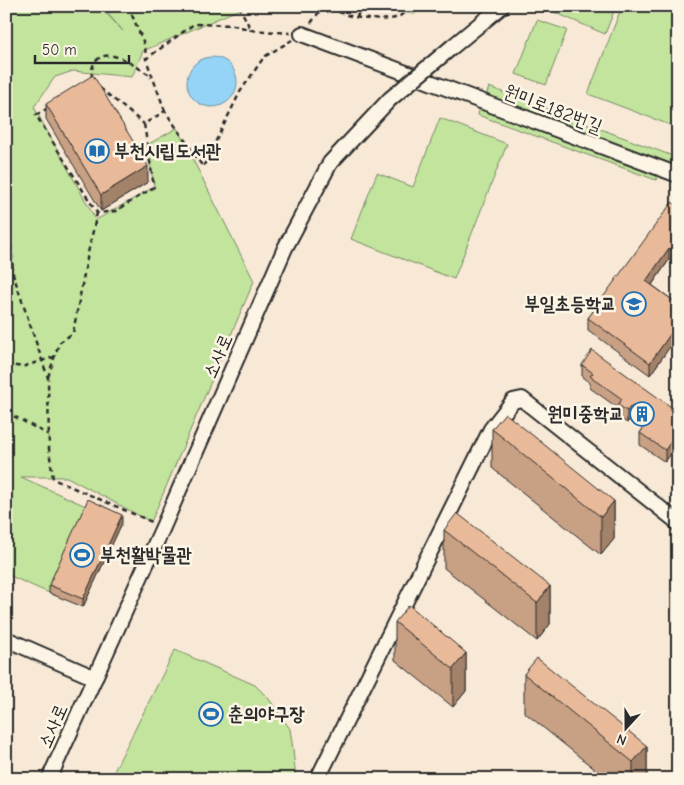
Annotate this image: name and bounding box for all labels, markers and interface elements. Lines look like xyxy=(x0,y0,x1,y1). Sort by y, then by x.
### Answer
scale bar xyxy=(35,32,129,64)
text: 50 m xyxy=(42,41,77,59)
street label: 원미로182번길 xyxy=(501,80,605,138)
library icon: 부천시립도서관 xyxy=(84,138,110,164)
place label: 부천시립도서관 xyxy=(114,140,222,162)
school or university icon: 부일초등학교 xyxy=(621,291,647,317)
place label: 부일초등학교 xyxy=(524,293,616,315)
street label: 소사로 xyxy=(199,331,237,381)
building icon: 원미중학교 xyxy=(629,401,655,427)
place label: 원미중학교 xyxy=(548,403,624,425)
sports icon: 부천활박물관 xyxy=(69,542,95,568)
place label: 부천활박물관 xyxy=(100,544,192,566)
street label: 소사로 xyxy=(34,701,72,751)
sports icon: 춘의야구장 xyxy=(198,701,224,727)
north arrow xyxy=(602,702,652,752)
place label: 춘의야구장 xyxy=(228,703,305,725)
text: N xyxy=(614,730,629,749)

